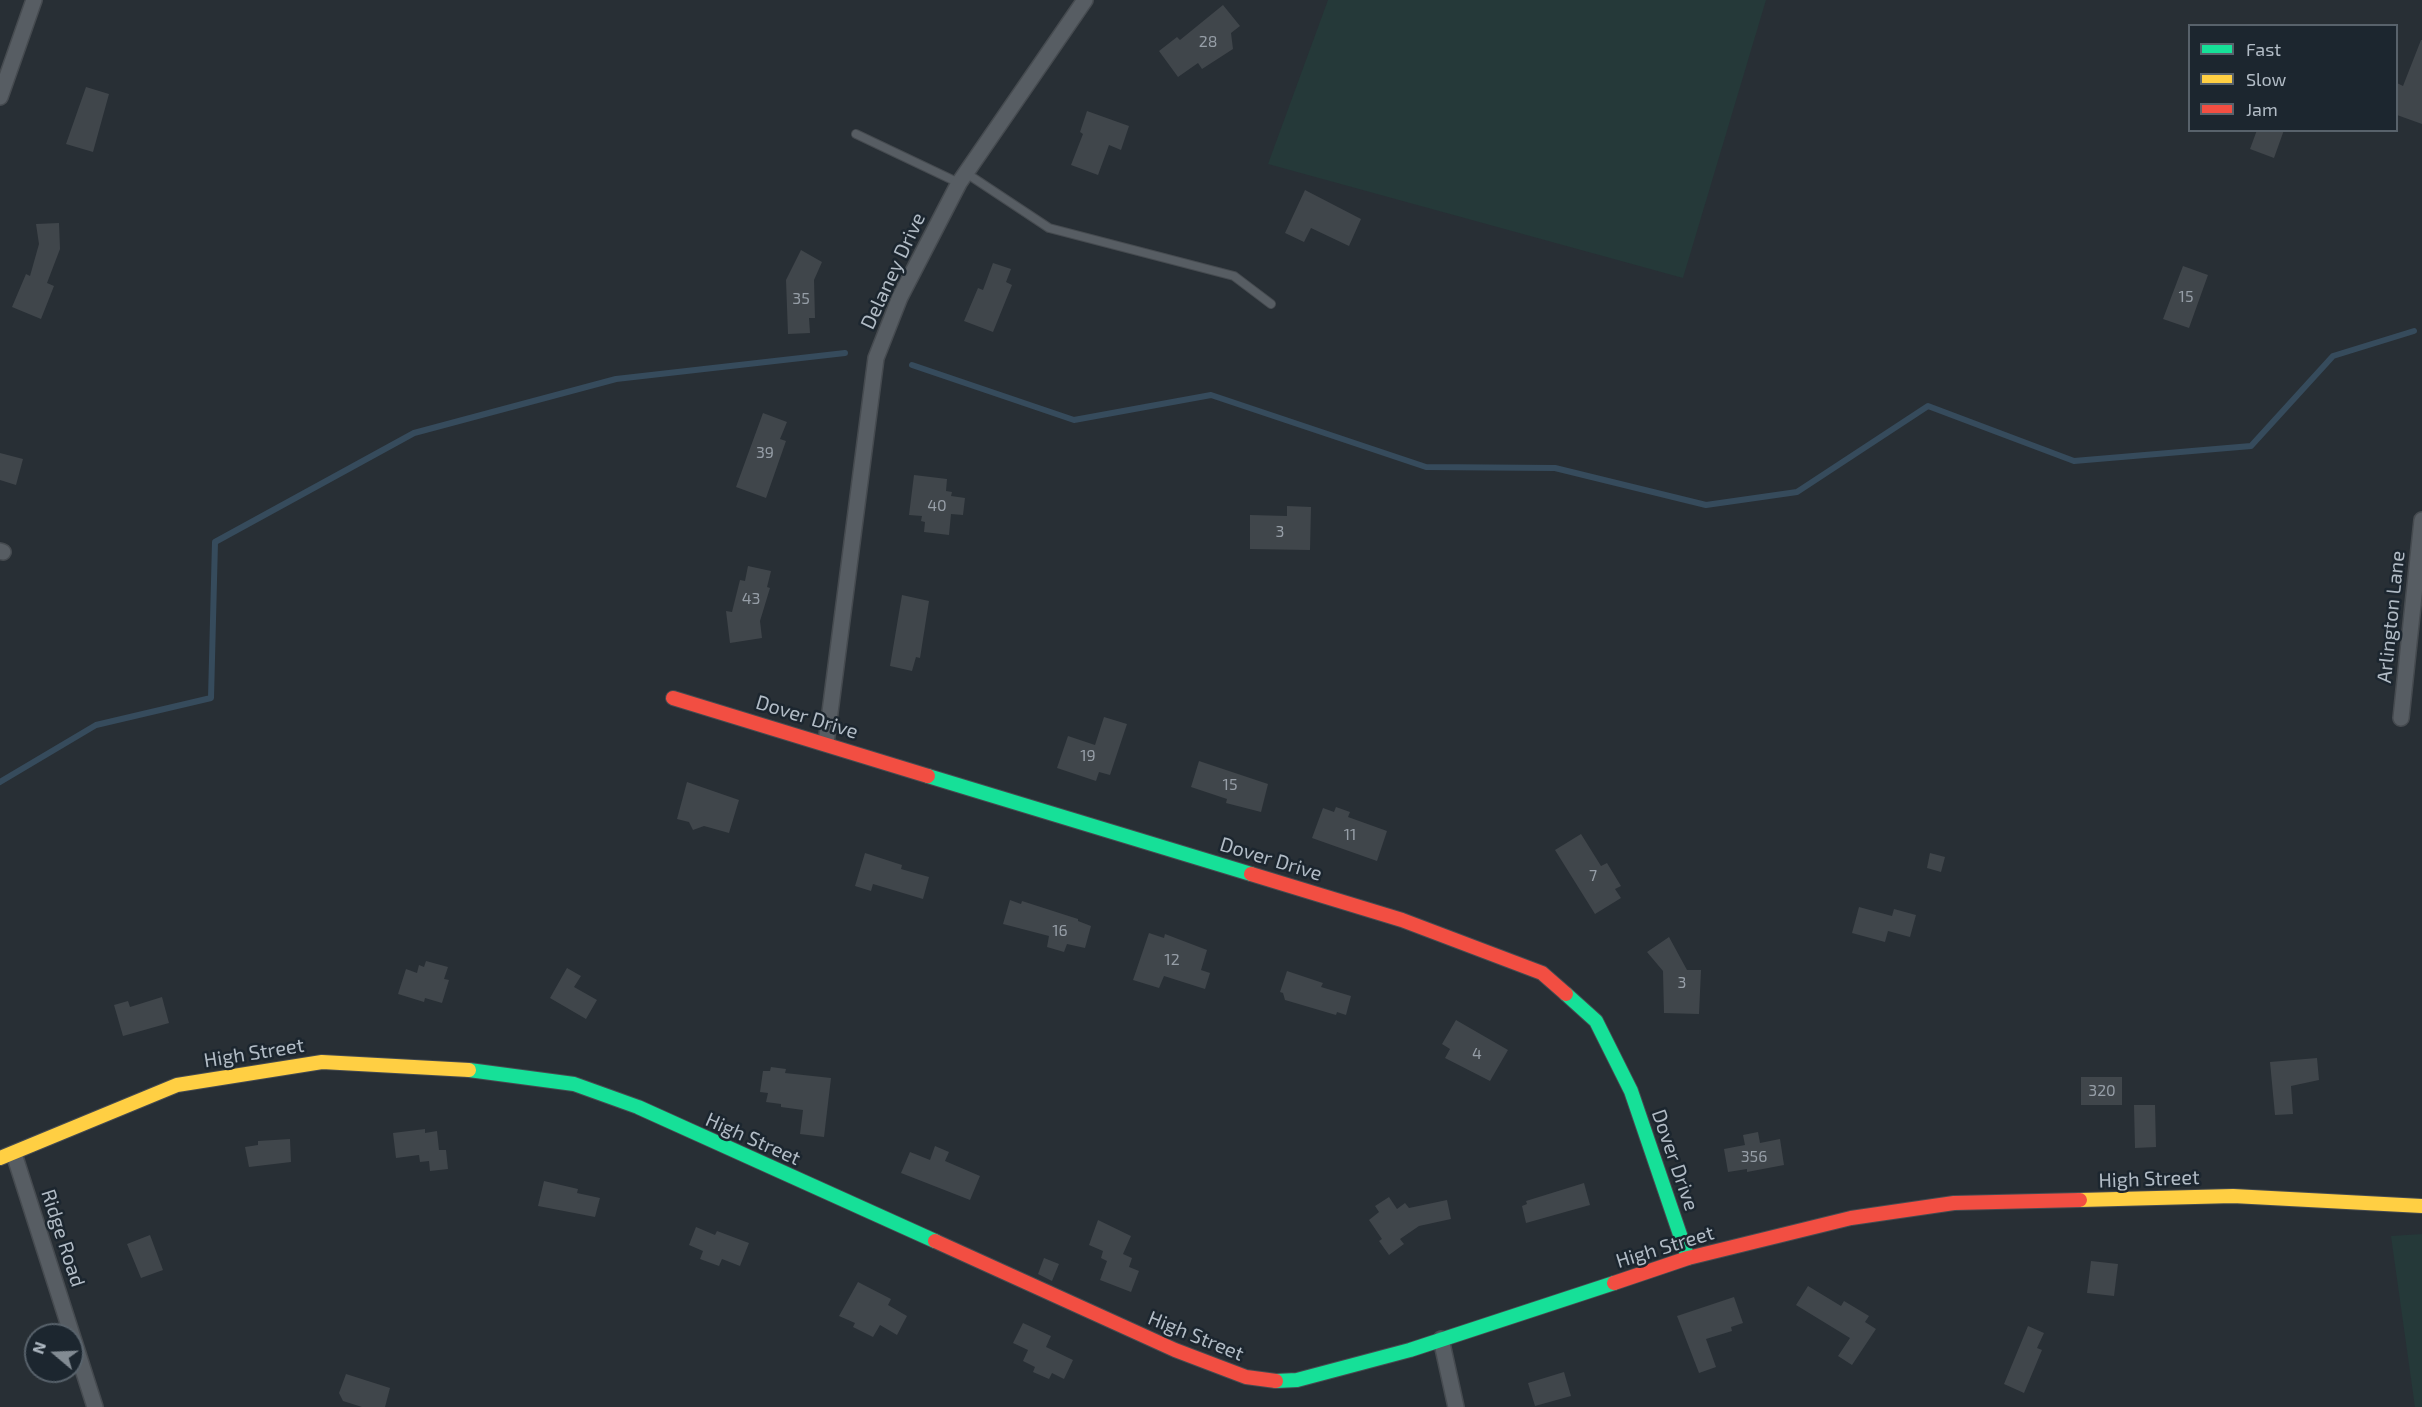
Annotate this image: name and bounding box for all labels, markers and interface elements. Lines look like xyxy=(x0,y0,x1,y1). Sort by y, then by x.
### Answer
legend xyxy=(2188,24,2398,132)
house number: 28 xyxy=(1199,32,1217,52)
text: Fast xyxy=(2246,38,2281,60)
text: Slow xyxy=(2246,68,2286,90)
text: Jam xyxy=(2246,98,2278,120)
street label: Delaney Drive xyxy=(856,209,930,333)
house number: 15 xyxy=(2179,287,2193,307)
house number: 35 xyxy=(792,289,810,309)
house number: 39 xyxy=(756,443,774,463)
house number: 40 xyxy=(927,496,947,516)
house number: 3 xyxy=(1276,522,1284,542)
street label: Arlington Lane xyxy=(2372,550,2410,684)
house number: 43 xyxy=(742,589,760,609)
street label: Dover Drive xyxy=(753,690,861,744)
house number: 19 xyxy=(1080,746,1096,766)
house number: 15 xyxy=(1223,775,1237,795)
house number: 11 xyxy=(1344,825,1356,845)
street label: Dover Drive xyxy=(1217,832,1325,886)
house number: 7 xyxy=(1589,866,1597,886)
house number: 16 xyxy=(1052,921,1068,941)
house number: 12 xyxy=(1164,950,1180,970)
house number: 3 xyxy=(1678,973,1686,993)
street label: High Street xyxy=(202,1033,306,1073)
house number: 4 xyxy=(1472,1044,1482,1064)
house number: 320 xyxy=(2088,1081,2116,1101)
street label: Dover Drive xyxy=(1646,1106,1704,1214)
street label: High Street xyxy=(702,1107,804,1171)
house number: 356 xyxy=(1741,1147,1767,1167)
street label: High Street xyxy=(2098,1165,2200,1193)
street label: Ridge Road xyxy=(36,1186,90,1290)
street label: High Street xyxy=(1613,1221,1717,1273)
street label: High Street xyxy=(1145,1306,1247,1366)
north arrow xyxy=(24,1323,84,1383)
text: N xyxy=(28,1339,49,1356)

